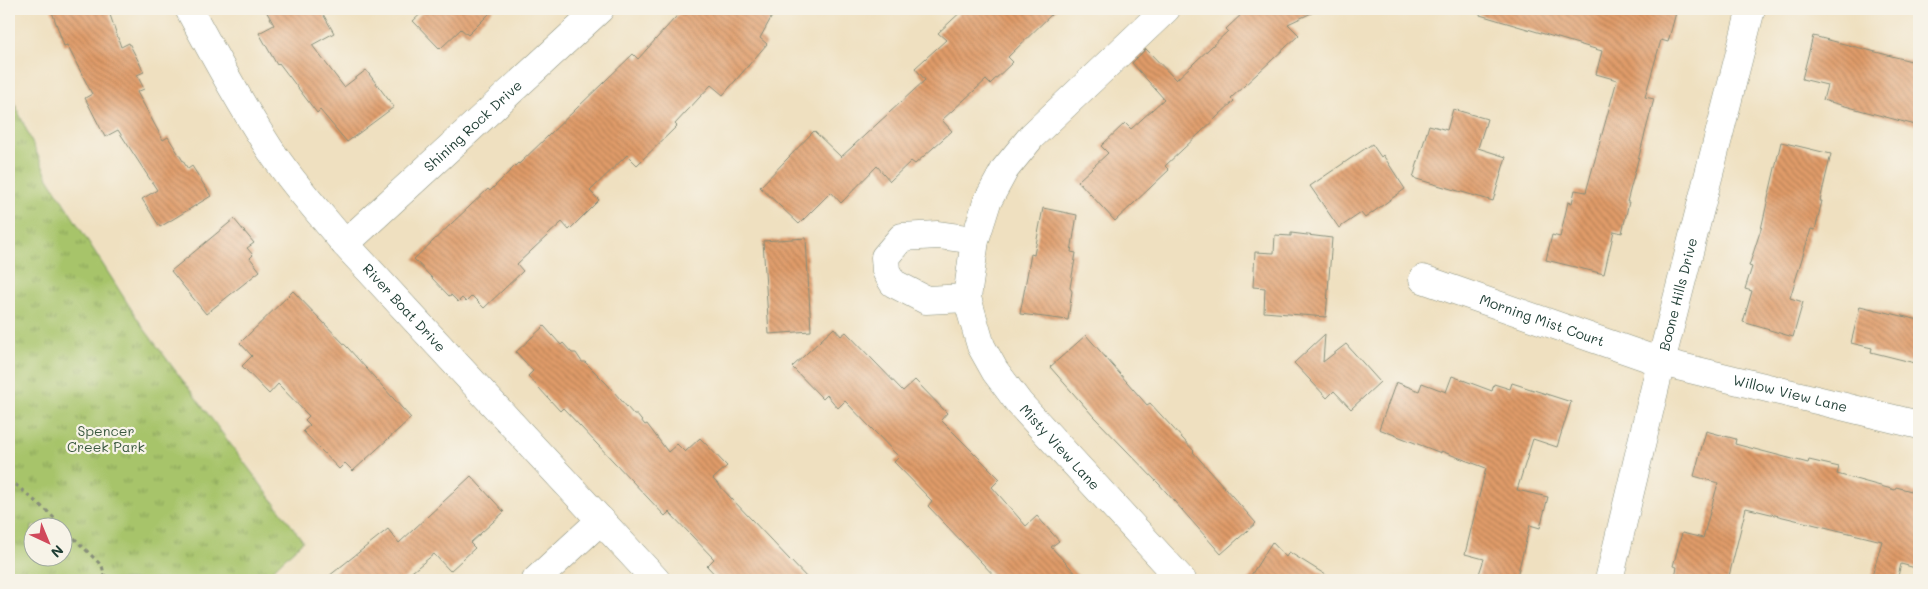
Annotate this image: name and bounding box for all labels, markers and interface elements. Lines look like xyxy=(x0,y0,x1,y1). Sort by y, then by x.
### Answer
street label: Shining Rock Drive xyxy=(419,76,526,176)
street label: Boone Hills Drive xyxy=(1654,236,1701,353)
street label: River Boat Drive xyxy=(359,259,450,356)
street label: Morning Mist Court xyxy=(1477,289,1607,351)
street label: Willow View Lane xyxy=(1731,370,1849,416)
street label: Misty View Lane xyxy=(1016,400,1104,494)
park label: Spencer Creek Park xyxy=(67,421,145,456)
north arrow xyxy=(22,516,72,566)
text: N xyxy=(47,541,68,562)

